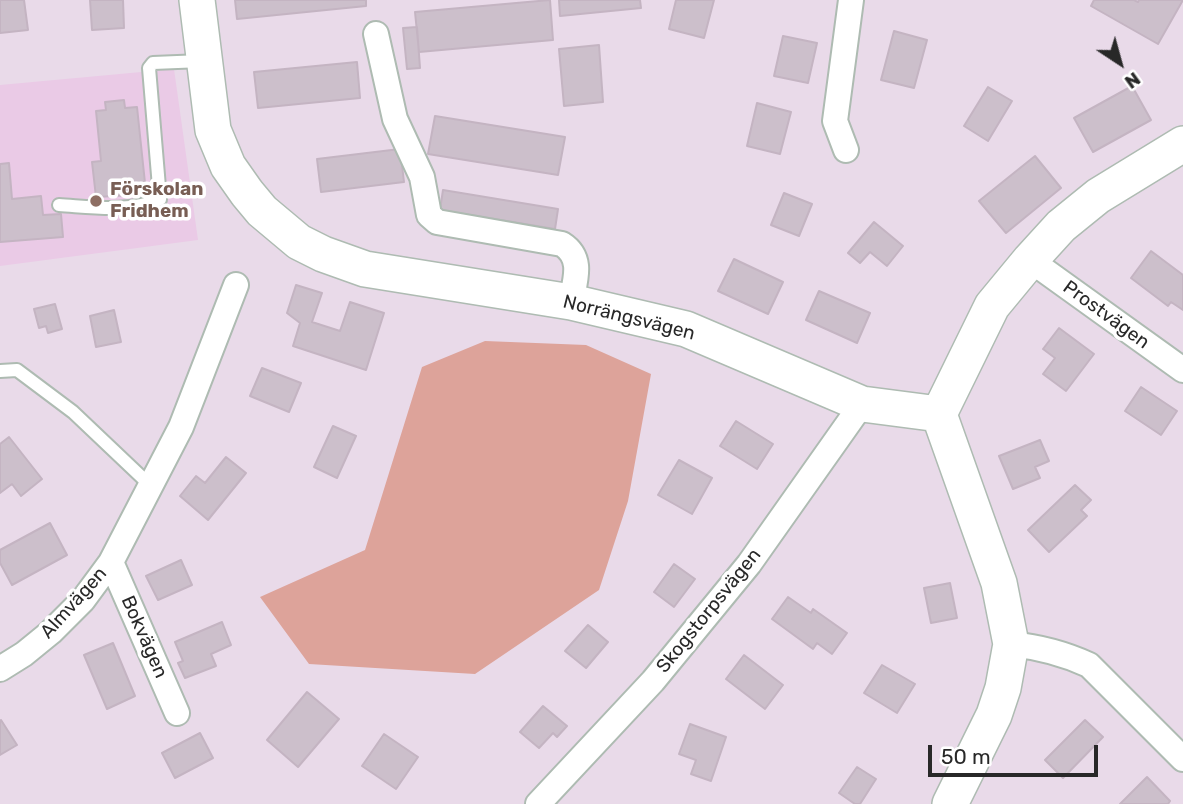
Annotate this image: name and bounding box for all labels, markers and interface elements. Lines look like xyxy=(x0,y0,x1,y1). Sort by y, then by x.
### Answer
north arrow xyxy=(1085,28,1155,98)
text: N xyxy=(1120,67,1145,94)
place label: Förskolan Fridhem xyxy=(110,179,203,223)
marker: Förskolan Fridhem xyxy=(88,193,104,209)
street label: Prostvägen xyxy=(1058,276,1154,354)
street label: Norrängsvägen xyxy=(561,291,697,345)
street label: Skogstorpsvägen xyxy=(652,544,766,678)
street label: Almvägen xyxy=(36,563,112,643)
street label: Bokvägen xyxy=(116,592,172,682)
scale bar xyxy=(931,730,1101,774)
text: 50 m xyxy=(941,744,991,769)

